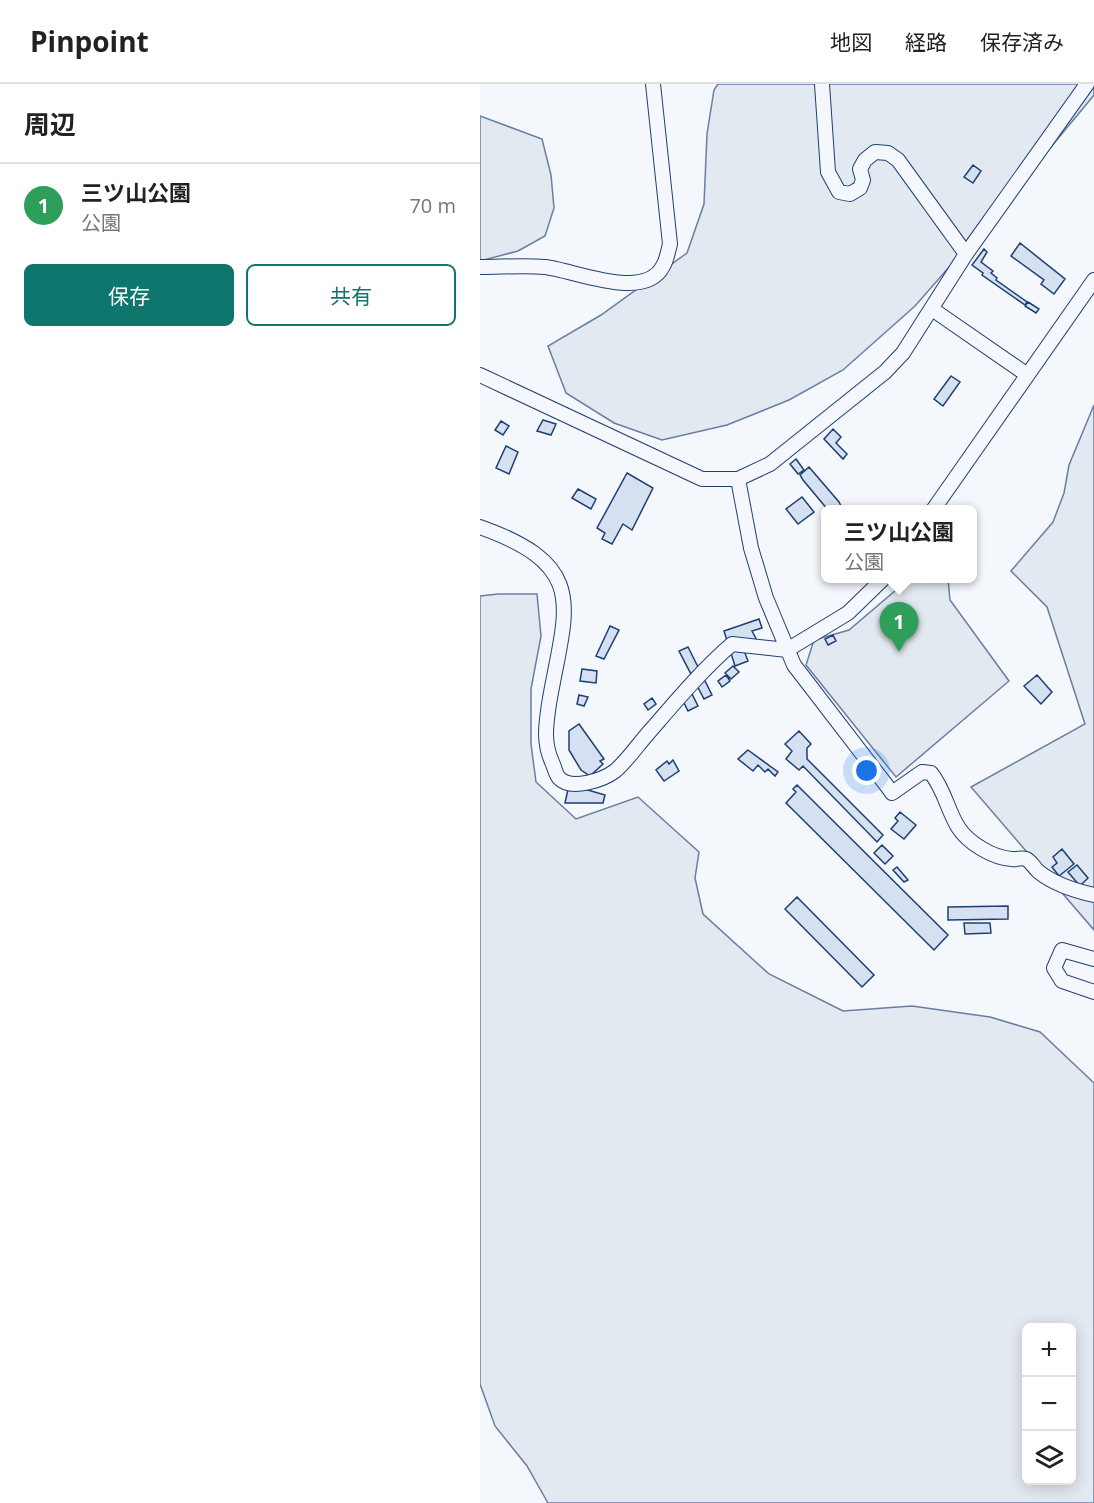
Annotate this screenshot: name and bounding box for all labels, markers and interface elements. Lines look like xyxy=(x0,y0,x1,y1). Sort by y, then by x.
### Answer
text: Pinpoint xyxy=(30,22,149,60)
text: 地図 xyxy=(830,28,872,56)
text: 経路 xyxy=(905,28,947,56)
text: 保存済み xyxy=(980,28,1064,56)
text: 周辺 xyxy=(24,106,76,142)
text: 三ツ山公園 xyxy=(81,177,191,207)
text: 1 xyxy=(38,192,49,219)
text: 70 m xyxy=(409,192,456,219)
text: 公園 xyxy=(81,209,121,236)
button: 保存 xyxy=(24,264,234,326)
button: 共有 xyxy=(246,264,456,326)
popup xyxy=(821,505,977,583)
text: 三ツ山公園 xyxy=(844,516,954,546)
text: 公園 xyxy=(844,548,884,575)
pin: 1 xyxy=(880,602,918,652)
your location xyxy=(852,756,881,785)
map controls xyxy=(1022,1323,1076,1485)
button: + xyxy=(1022,1323,1076,1377)
button: − xyxy=(1022,1377,1076,1431)
button: layers xyxy=(1022,1431,1076,1485)

